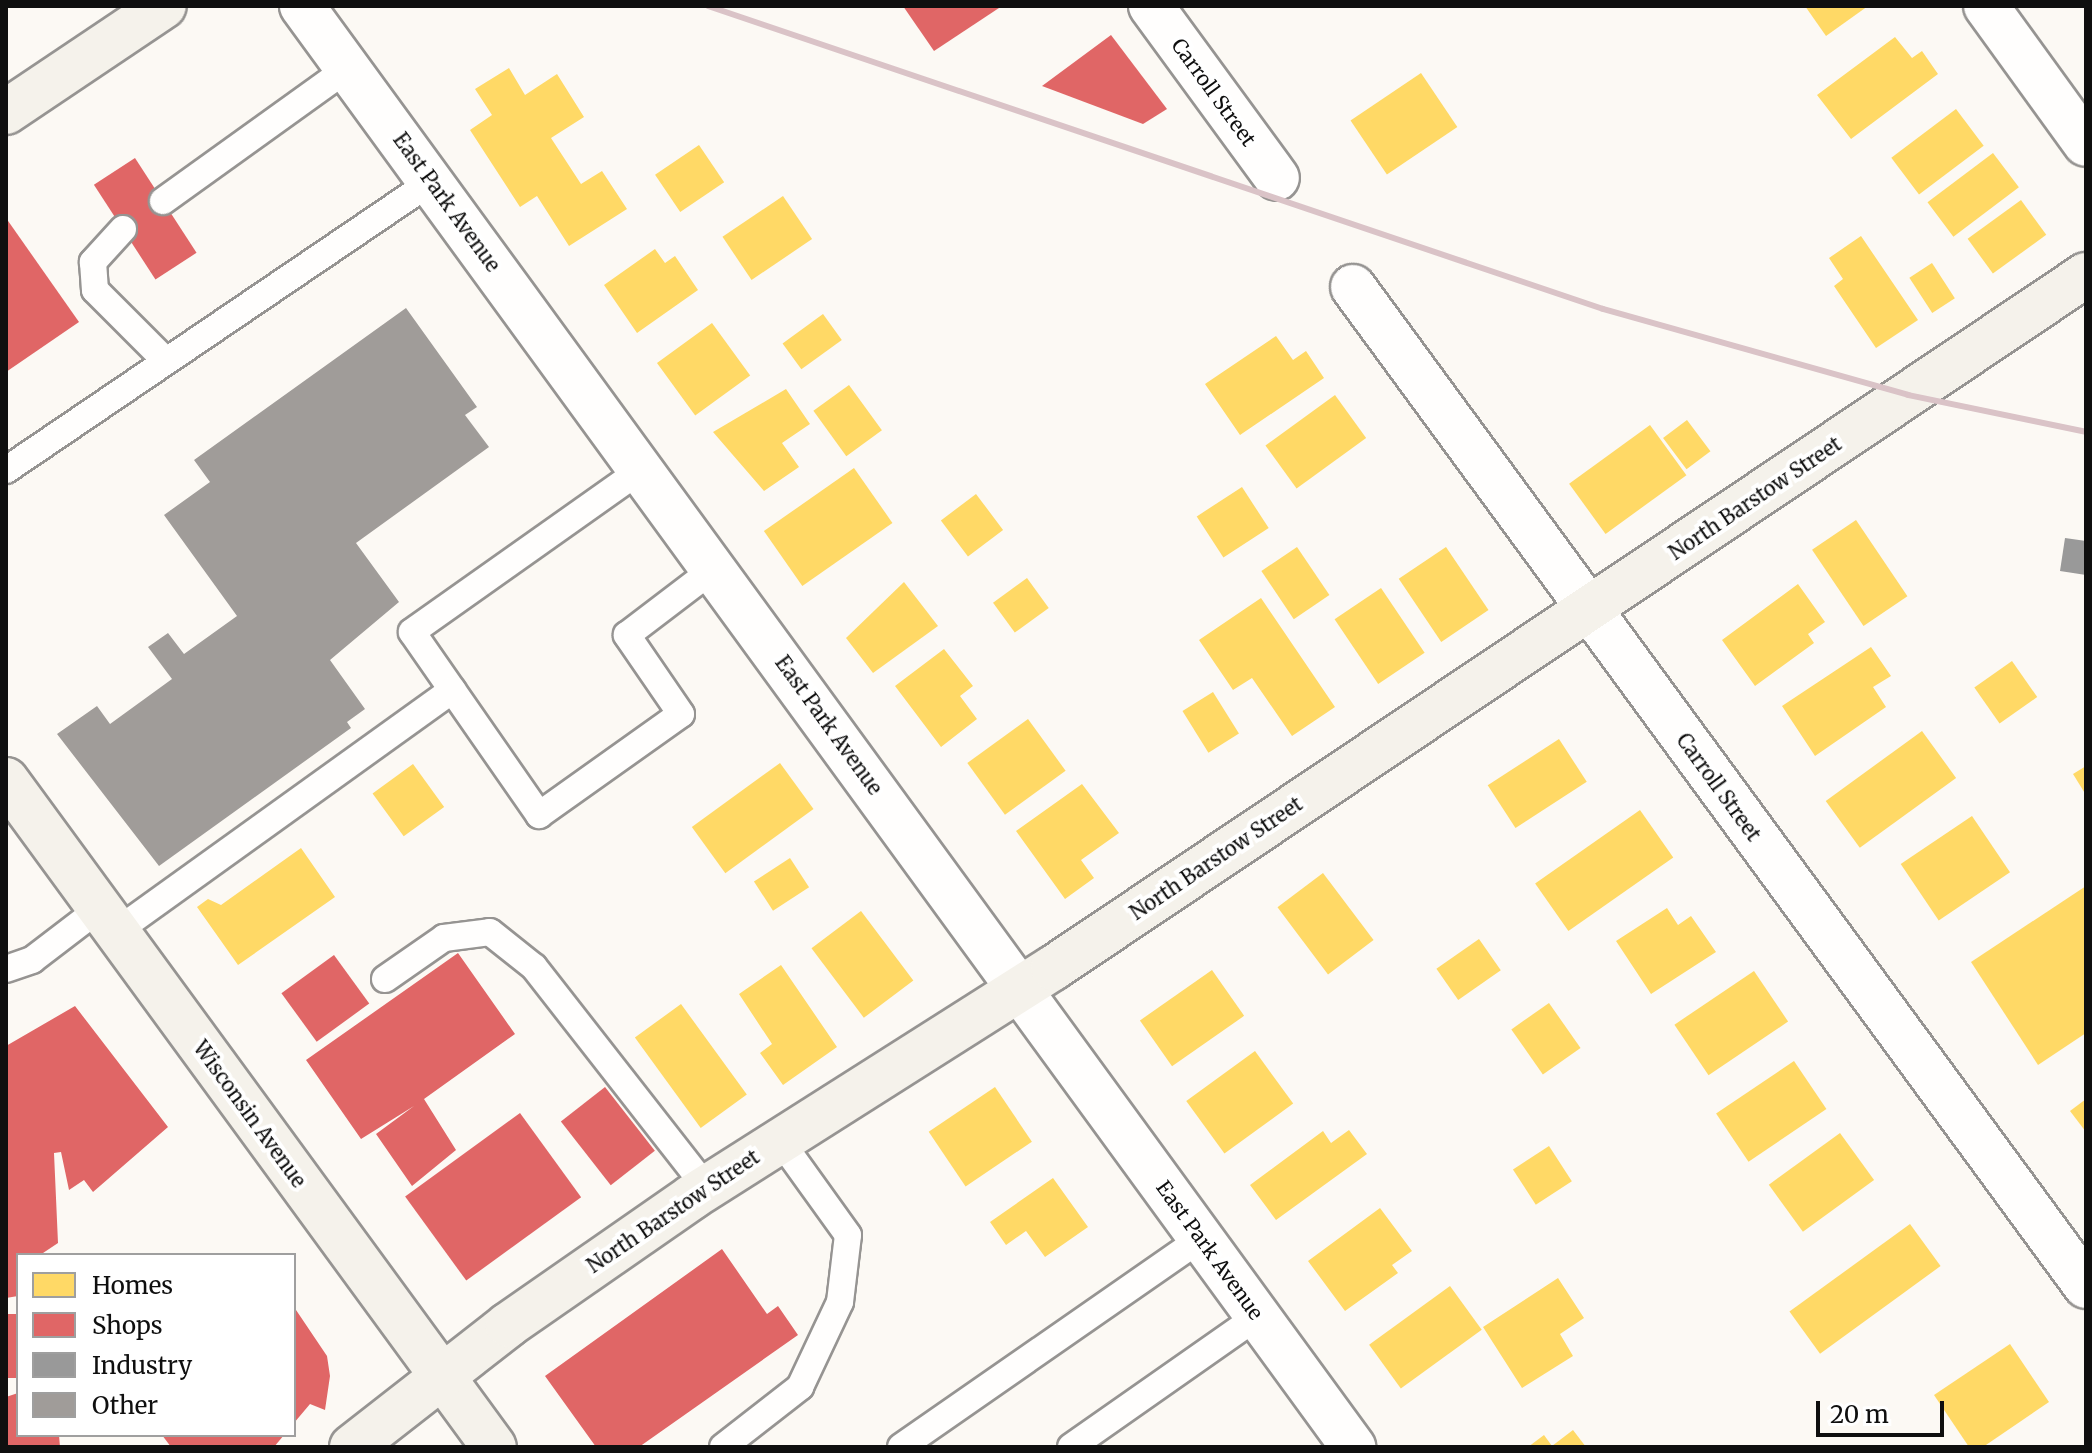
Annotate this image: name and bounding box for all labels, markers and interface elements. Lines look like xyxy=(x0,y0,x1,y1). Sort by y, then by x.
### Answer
street label: Carroll Street xyxy=(1167,33,1261,151)
street label: East Park Avenue xyxy=(389,128,505,276)
street label: North Barstow Street xyxy=(1664,431,1846,565)
street label: East Park Avenue xyxy=(771,651,887,799)
street label: Carroll Street xyxy=(1672,728,1766,846)
street label: North Barstow Street xyxy=(1125,791,1307,925)
street label: Wisconsin Avenue xyxy=(189,1036,311,1192)
street label: North Barstow Street xyxy=(582,1144,764,1278)
street label: East Park Avenue xyxy=(1152,1176,1268,1324)
legend xyxy=(16,1253,296,1437)
text: Homes xyxy=(92,1270,173,1301)
text: Shops xyxy=(92,1310,163,1341)
text: Industry xyxy=(92,1350,192,1381)
scale bar xyxy=(1820,1385,1948,1435)
text: Other xyxy=(92,1390,158,1421)
text: 20 m xyxy=(1830,1399,1889,1430)

